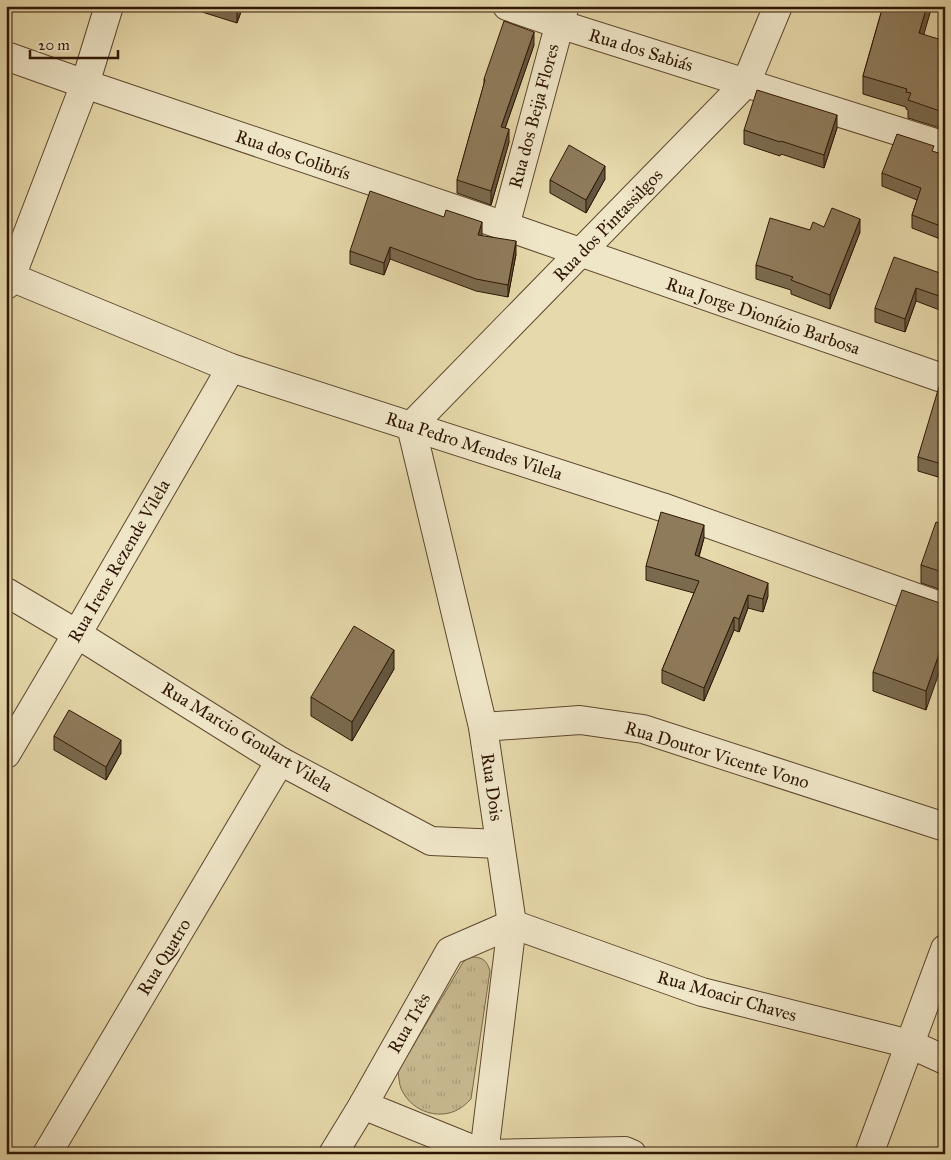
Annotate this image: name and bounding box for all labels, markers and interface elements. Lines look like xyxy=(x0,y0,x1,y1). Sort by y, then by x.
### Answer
street label: Rua dos Sabiás xyxy=(586,24,696,76)
scale bar xyxy=(30,28,118,60)
text: 20 m xyxy=(38,36,70,54)
street label: Rua dos Beija Flores xyxy=(504,41,564,191)
street label: Rua dos Colibrís xyxy=(233,125,353,185)
street label: Rua dos Pintassilgos xyxy=(549,164,668,287)
street label: Rua Jorge Dionízio Barbosa xyxy=(663,272,863,361)
street label: Rua Pedro Mendes Vilela xyxy=(383,407,566,485)
street label: Rua Irene Rezende Vilela xyxy=(63,475,175,647)
street label: Rua Marcio Goulart Vilela xyxy=(158,677,337,797)
street label: Rua Doutor Vicente Vono xyxy=(622,716,812,794)
street label: Rua Dois xyxy=(476,752,508,822)
street label: Rua Quatro xyxy=(132,915,196,999)
street label: Rua Moacir Chaves xyxy=(655,966,799,1026)
street label: Rua Três xyxy=(383,989,435,1057)

